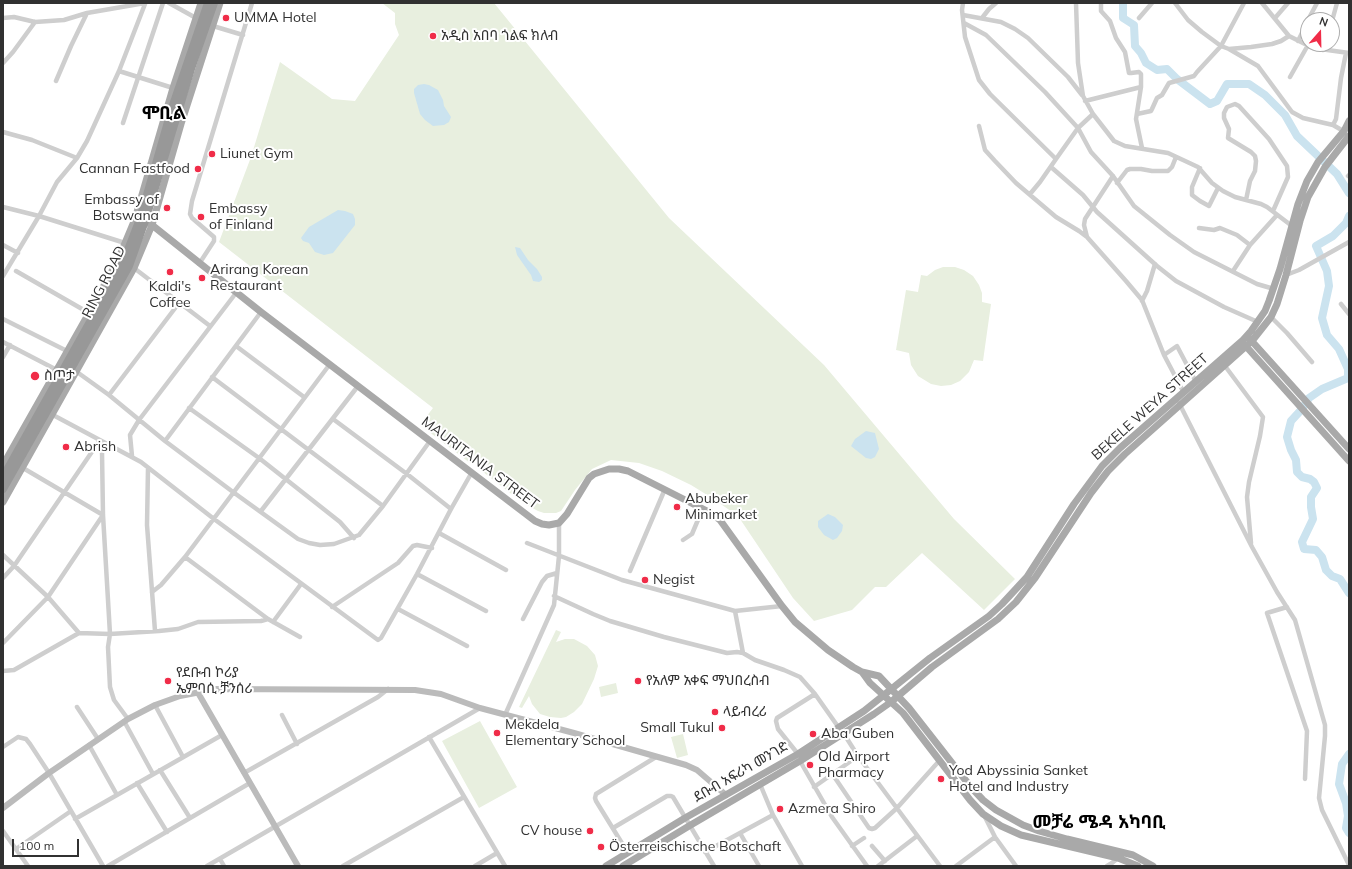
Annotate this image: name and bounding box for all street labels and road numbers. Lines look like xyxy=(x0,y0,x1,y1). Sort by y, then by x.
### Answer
street label: RING ROAD xyxy=(79,243,129,321)
street label: BEKELE WEYA STREET xyxy=(1088,350,1212,464)
street label: MAURITANIA STREET xyxy=(418,413,542,513)
street label: ደቡብ አፍሪካ መንገድ xyxy=(690,738,792,806)

